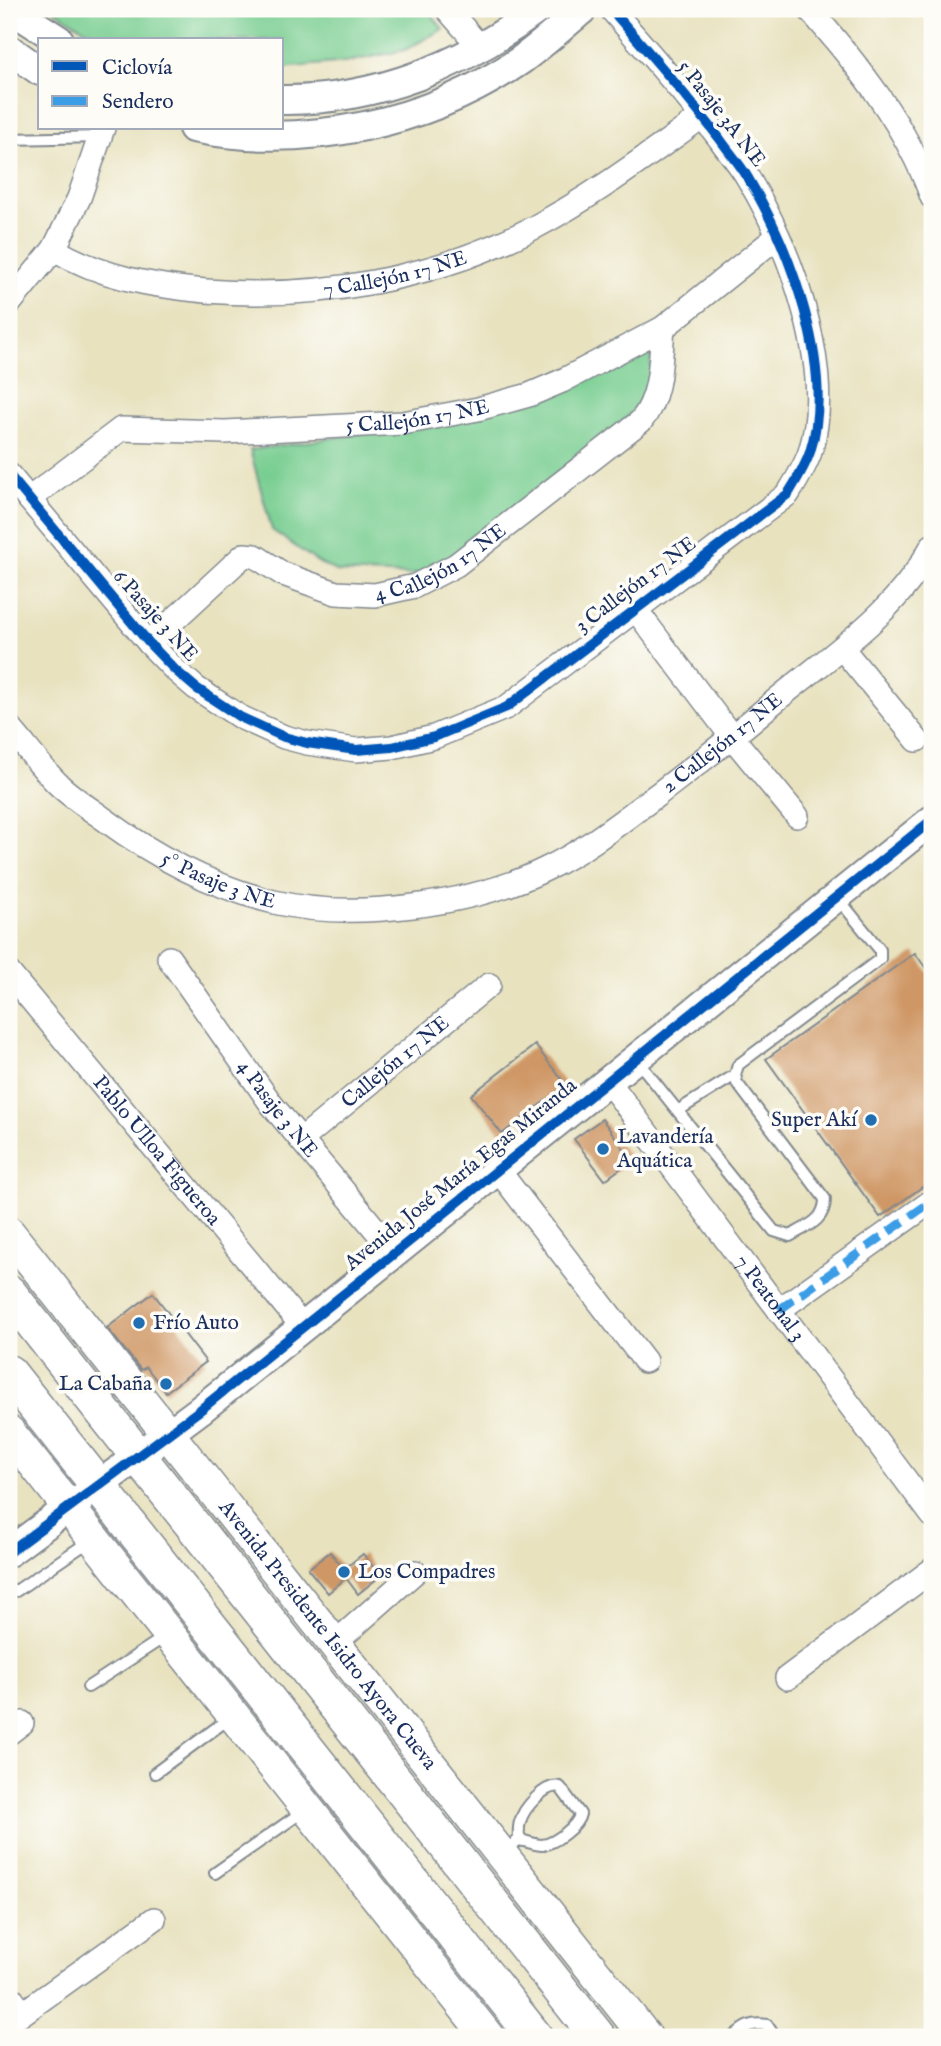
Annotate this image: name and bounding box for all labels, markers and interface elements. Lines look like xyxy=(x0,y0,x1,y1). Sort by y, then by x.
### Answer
legend xyxy=(38,38,284,130)
text: Ciclovía xyxy=(102,55,173,82)
street label: 5 Pasaje 3A NE xyxy=(671,55,771,173)
text: Sendero xyxy=(102,89,173,116)
street label: 7 Callejón 17 NE xyxy=(322,244,470,303)
street label: 5 Callejón 17 NE xyxy=(345,393,492,439)
street label: 4 Callejón 17 NE xyxy=(372,517,512,608)
street label: 3 Callejón 17 NE xyxy=(570,531,702,639)
street label: 6 Pasaje 3 NE xyxy=(106,564,204,668)
street label: 2 Callejón 17 NE xyxy=(657,687,788,799)
street label: 5° Pasaje 3 NE xyxy=(157,845,278,915)
street label: Callejón 17 NE xyxy=(336,1010,455,1115)
street label: 4 Pasaje 3 NE xyxy=(231,1055,324,1164)
street label: Pablo Ulloa Figueroa xyxy=(86,1070,227,1232)
street label: Avenida José María Egas Miranda xyxy=(338,1072,583,1278)
place label: Super Akí xyxy=(771,1107,858,1134)
marker: Super Akí xyxy=(863,1112,879,1128)
place label: Lavandería Aquática xyxy=(616,1124,714,1175)
marker: Lavandería Aquática xyxy=(595,1141,611,1157)
street label: 7 Peatonal 3 xyxy=(729,1249,811,1347)
place label: Frío Auto xyxy=(153,1310,239,1337)
marker: Frío Auto xyxy=(131,1315,147,1331)
place label: La Cabaña xyxy=(59,1371,153,1398)
marker: La Cabaña xyxy=(158,1376,174,1392)
street label: Avenida Presidente Isidro Ayora Cueva xyxy=(212,1494,443,1776)
place label: Los Compadres xyxy=(358,1559,495,1586)
marker: Los Compadres xyxy=(336,1564,352,1580)

